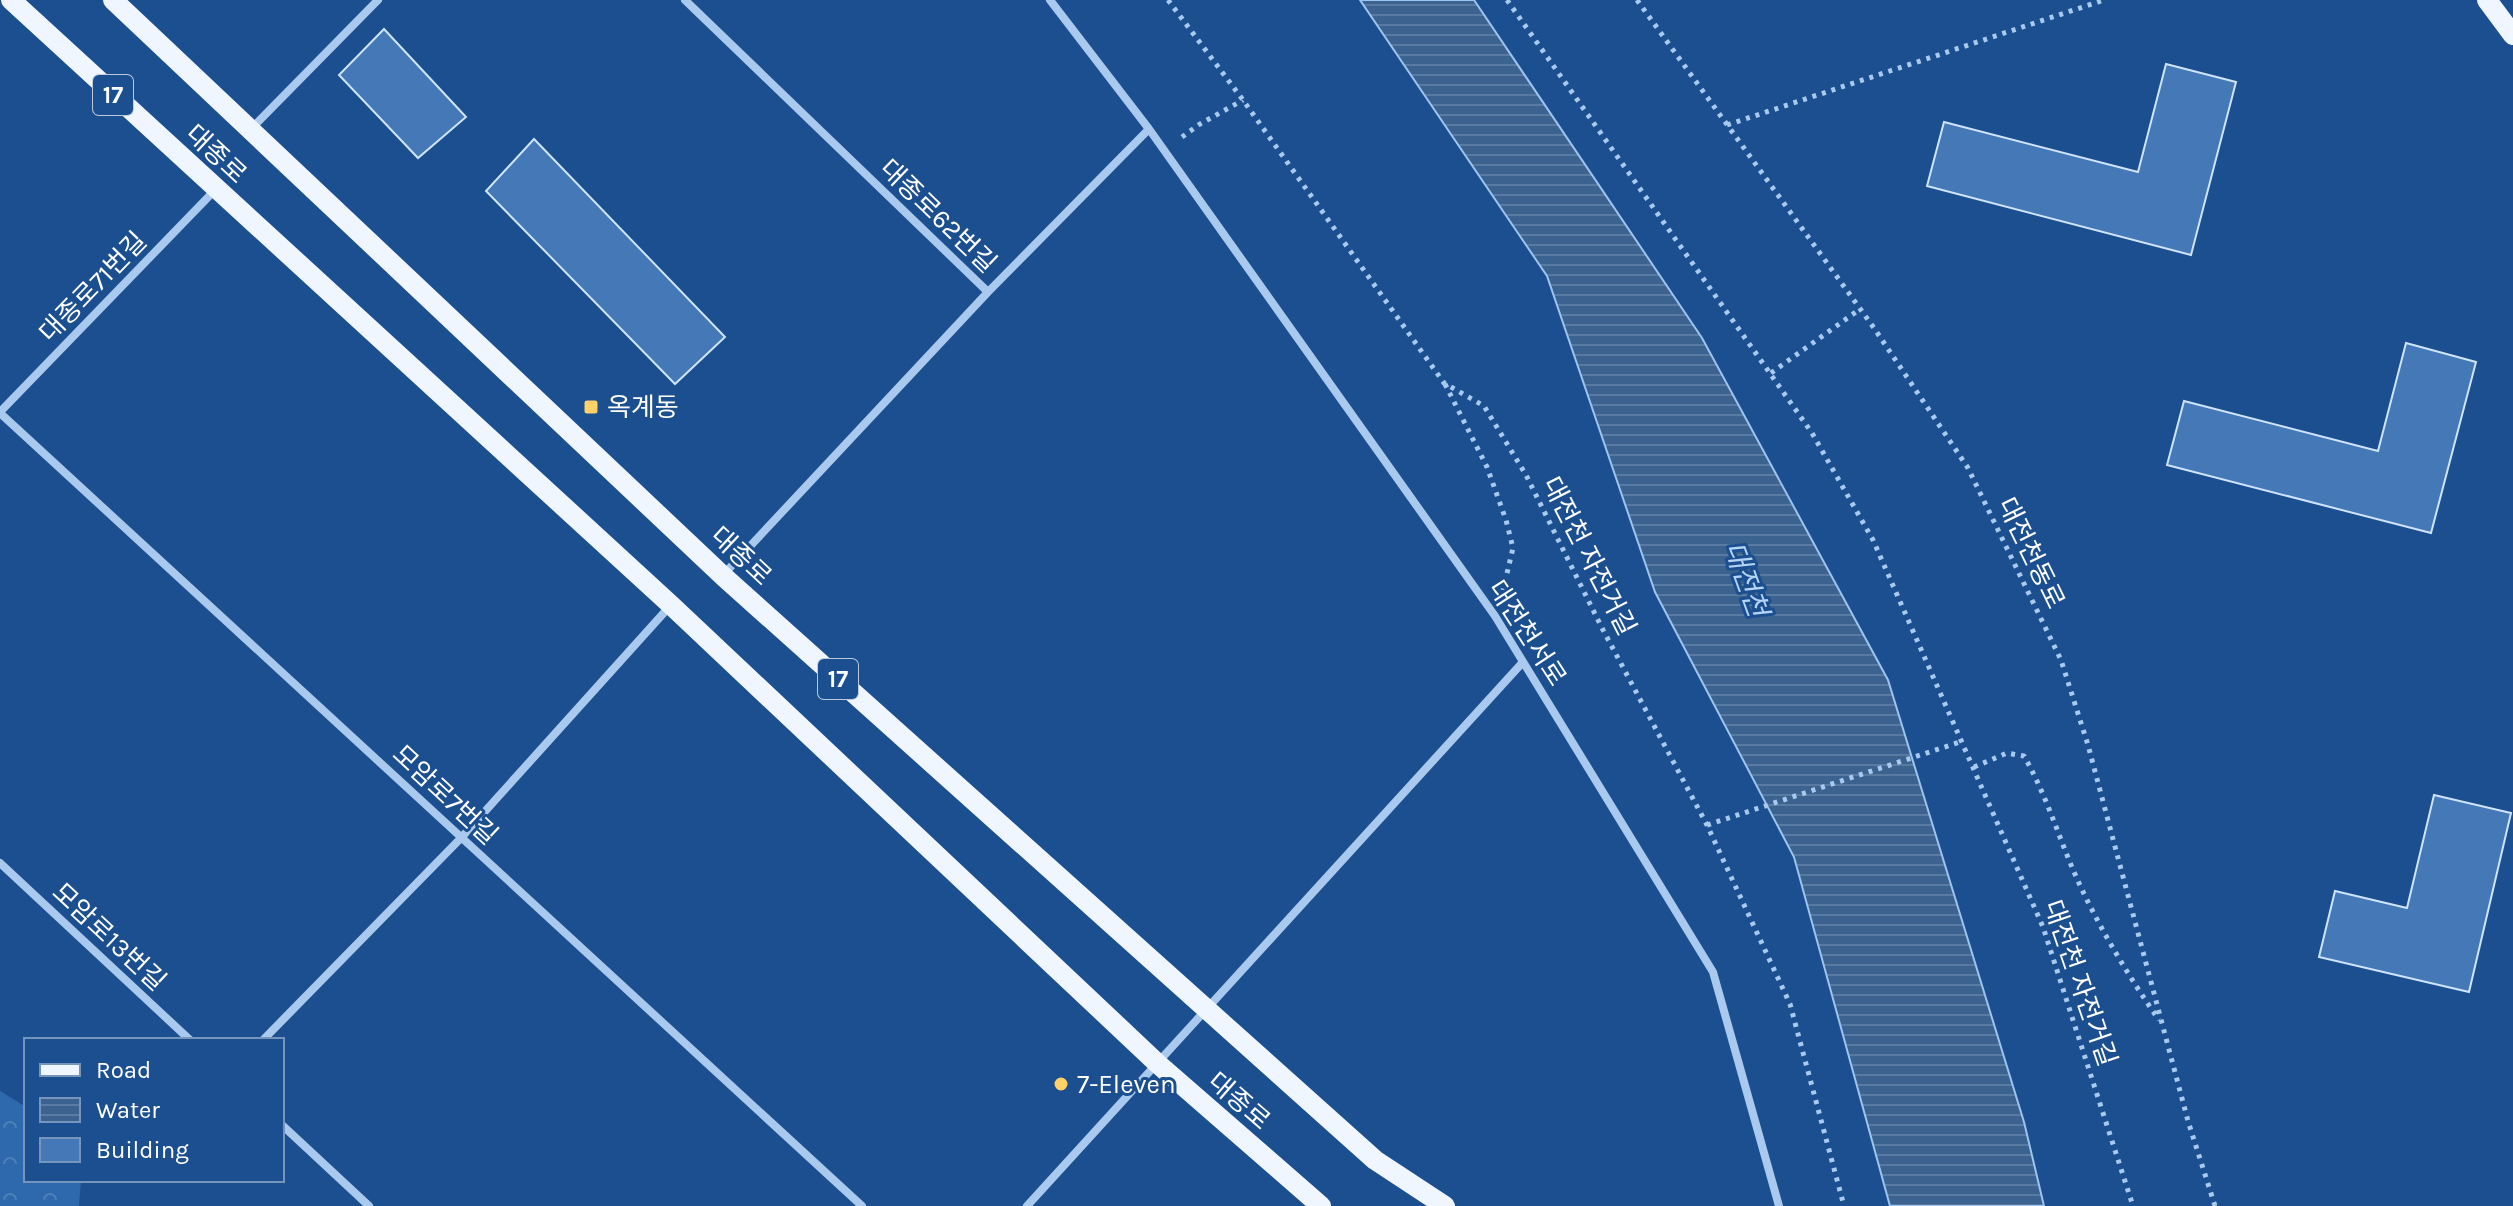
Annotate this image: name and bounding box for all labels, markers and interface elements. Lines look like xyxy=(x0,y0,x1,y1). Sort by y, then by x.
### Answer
road number: 17 xyxy=(93,75,133,115)
street label: 대종로 xyxy=(179,118,253,190)
street label: 대종로62번길 xyxy=(873,153,1003,279)
street label: 대종로71번길 xyxy=(33,226,153,348)
place label: 옥계동 xyxy=(607,392,679,423)
marker: 옥계동 xyxy=(582,398,600,416)
street label: 대전천 자전거길 xyxy=(1536,472,1642,640)
street label: 대전천동로 xyxy=(1991,492,2071,614)
street label: 대종로 xyxy=(704,520,778,592)
water label: 대전천 xyxy=(1717,537,1776,624)
street label: 대전천서로 xyxy=(1481,574,1573,692)
road number: 17 xyxy=(818,659,858,699)
street label: 모암로7번길 xyxy=(386,739,504,851)
street label: 모암로13번길 xyxy=(46,877,172,997)
street label: 대전천 자전거길 xyxy=(2037,896,2123,1070)
legend xyxy=(24,1038,284,1182)
text: Road xyxy=(96,1056,151,1084)
street label: 대종로 xyxy=(1202,1066,1276,1136)
place label: 7-Eleven xyxy=(1077,1069,1176,1100)
marker: 7-Eleven xyxy=(1052,1075,1070,1093)
text: Water xyxy=(96,1096,160,1124)
text: Building xyxy=(96,1136,189,1164)

